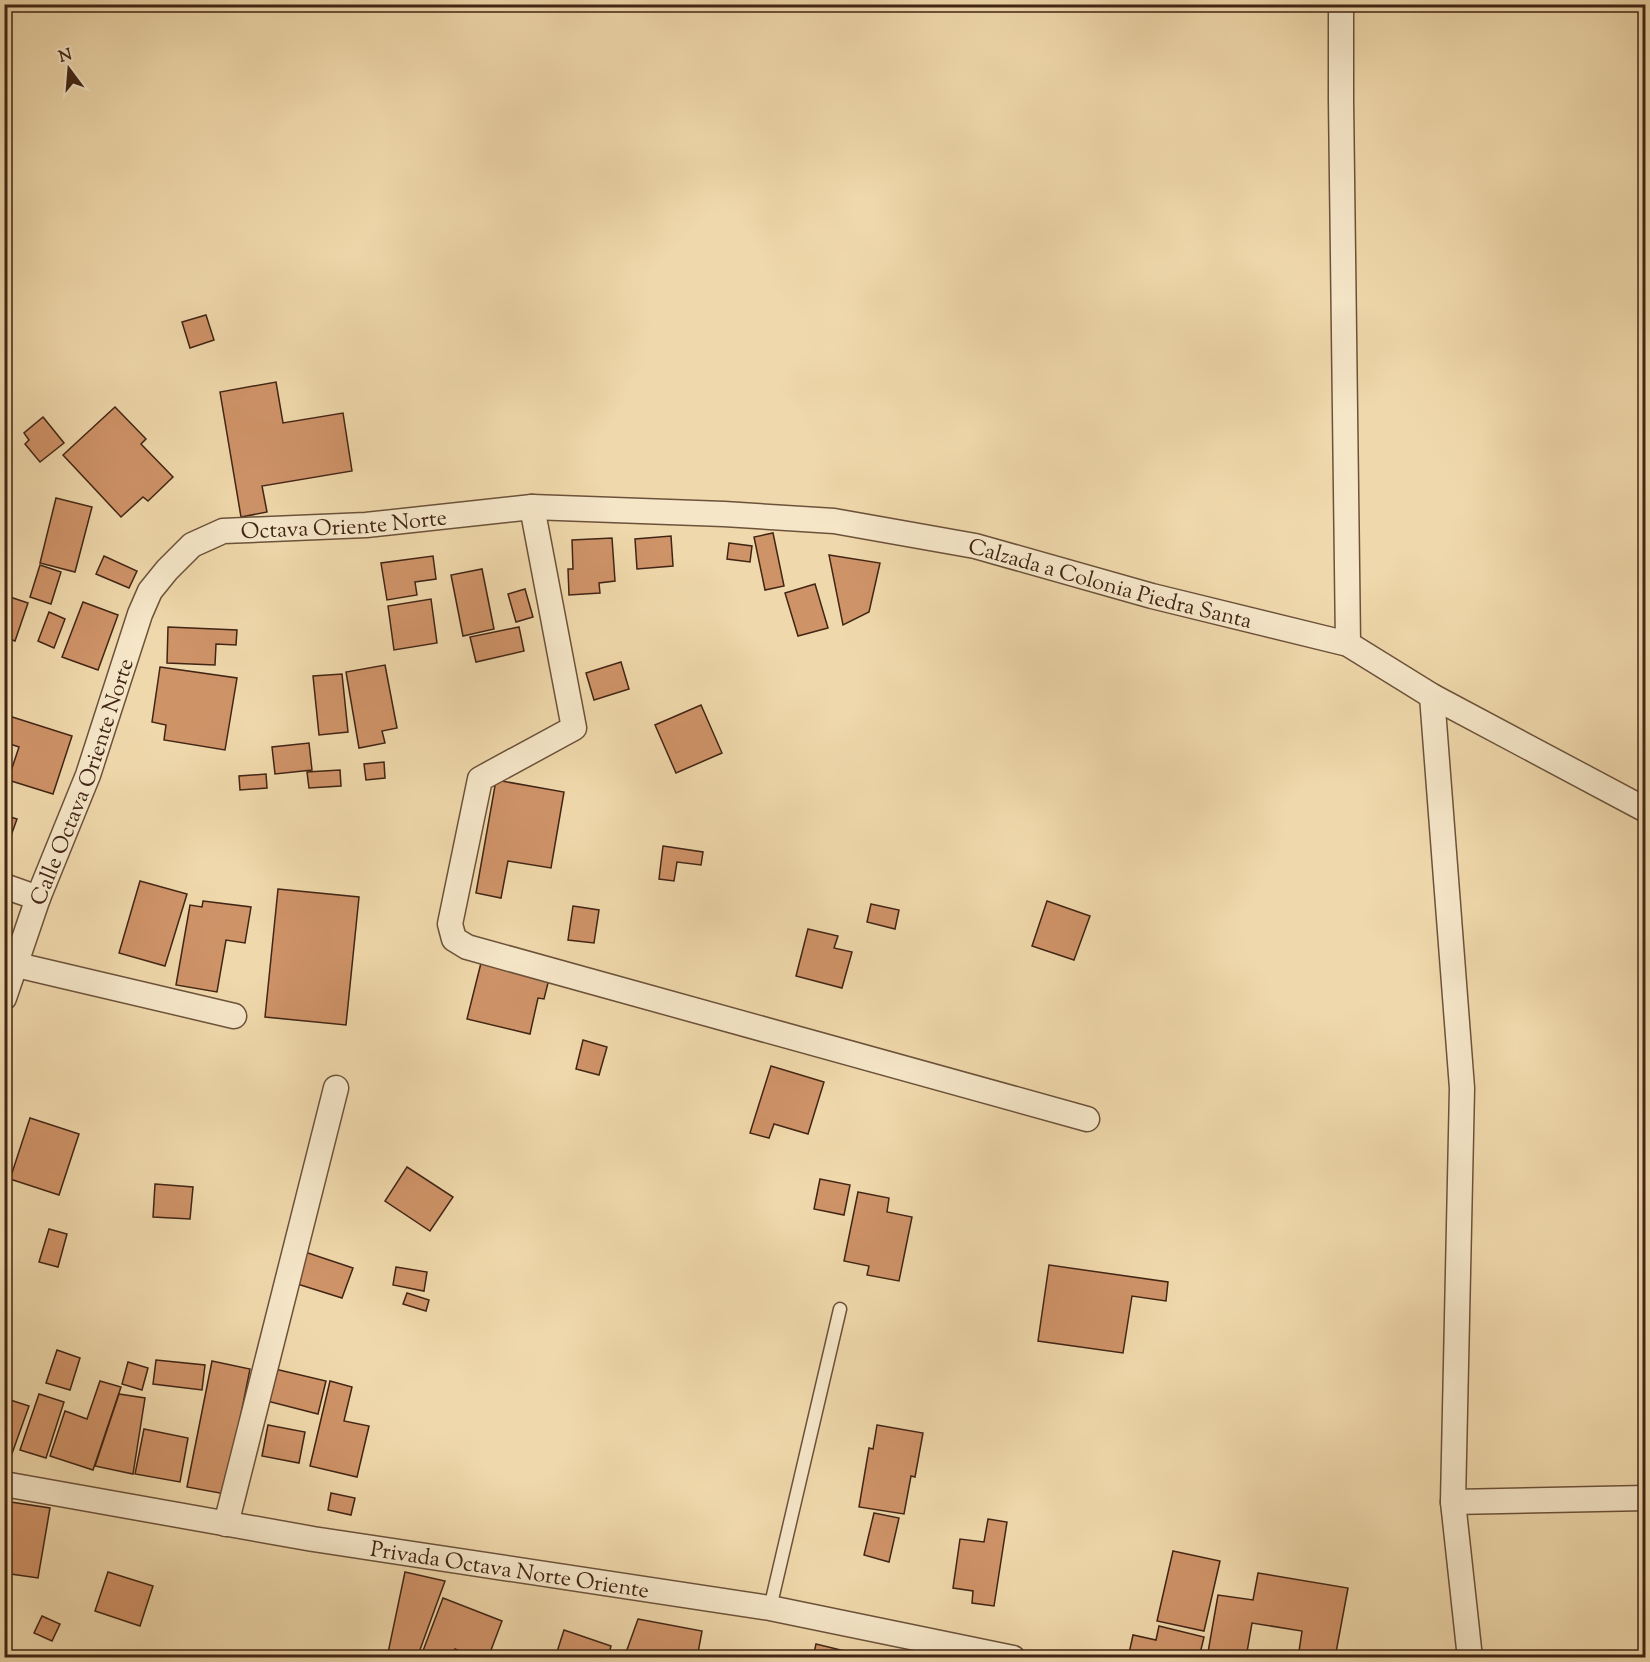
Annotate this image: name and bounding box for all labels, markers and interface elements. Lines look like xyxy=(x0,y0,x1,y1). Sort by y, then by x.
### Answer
north arrow xyxy=(39,39,99,99)
text: N xyxy=(56,44,75,70)
street label: Octava Oriente Norte xyxy=(240,503,449,549)
street label: Calzada a Colonia Piedra Santa xyxy=(964,532,1255,639)
street label: Calle Octava Oriente Norte xyxy=(24,655,144,911)
street label: Privada Octava Norte Oriente xyxy=(368,1535,651,1609)

